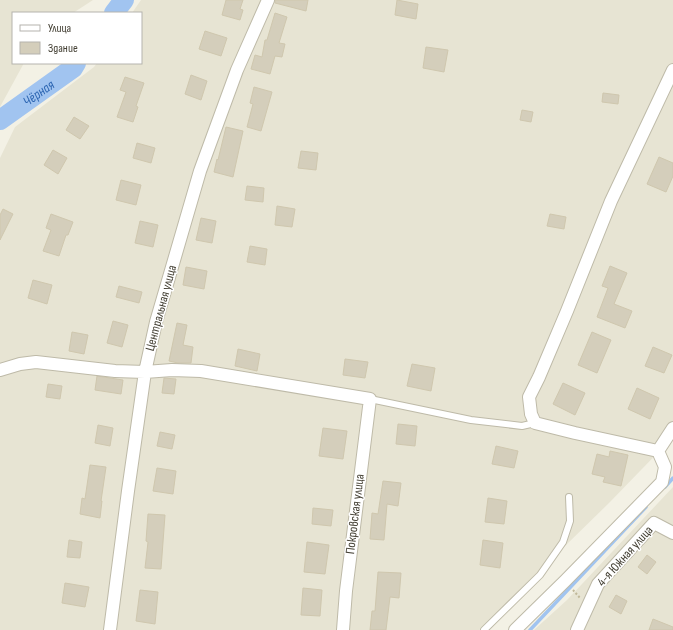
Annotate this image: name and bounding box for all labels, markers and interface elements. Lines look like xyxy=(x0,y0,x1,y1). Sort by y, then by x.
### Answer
legend xyxy=(12,12,142,64)
text: Улица xyxy=(48,21,72,36)
text: Здание xyxy=(48,41,78,56)
water label: Чёрная xyxy=(19,75,58,110)
street label: Центральная улица xyxy=(142,263,180,353)
street label: Покровская улица xyxy=(342,473,368,555)
street label: 4-я Южная улица xyxy=(594,522,656,590)

